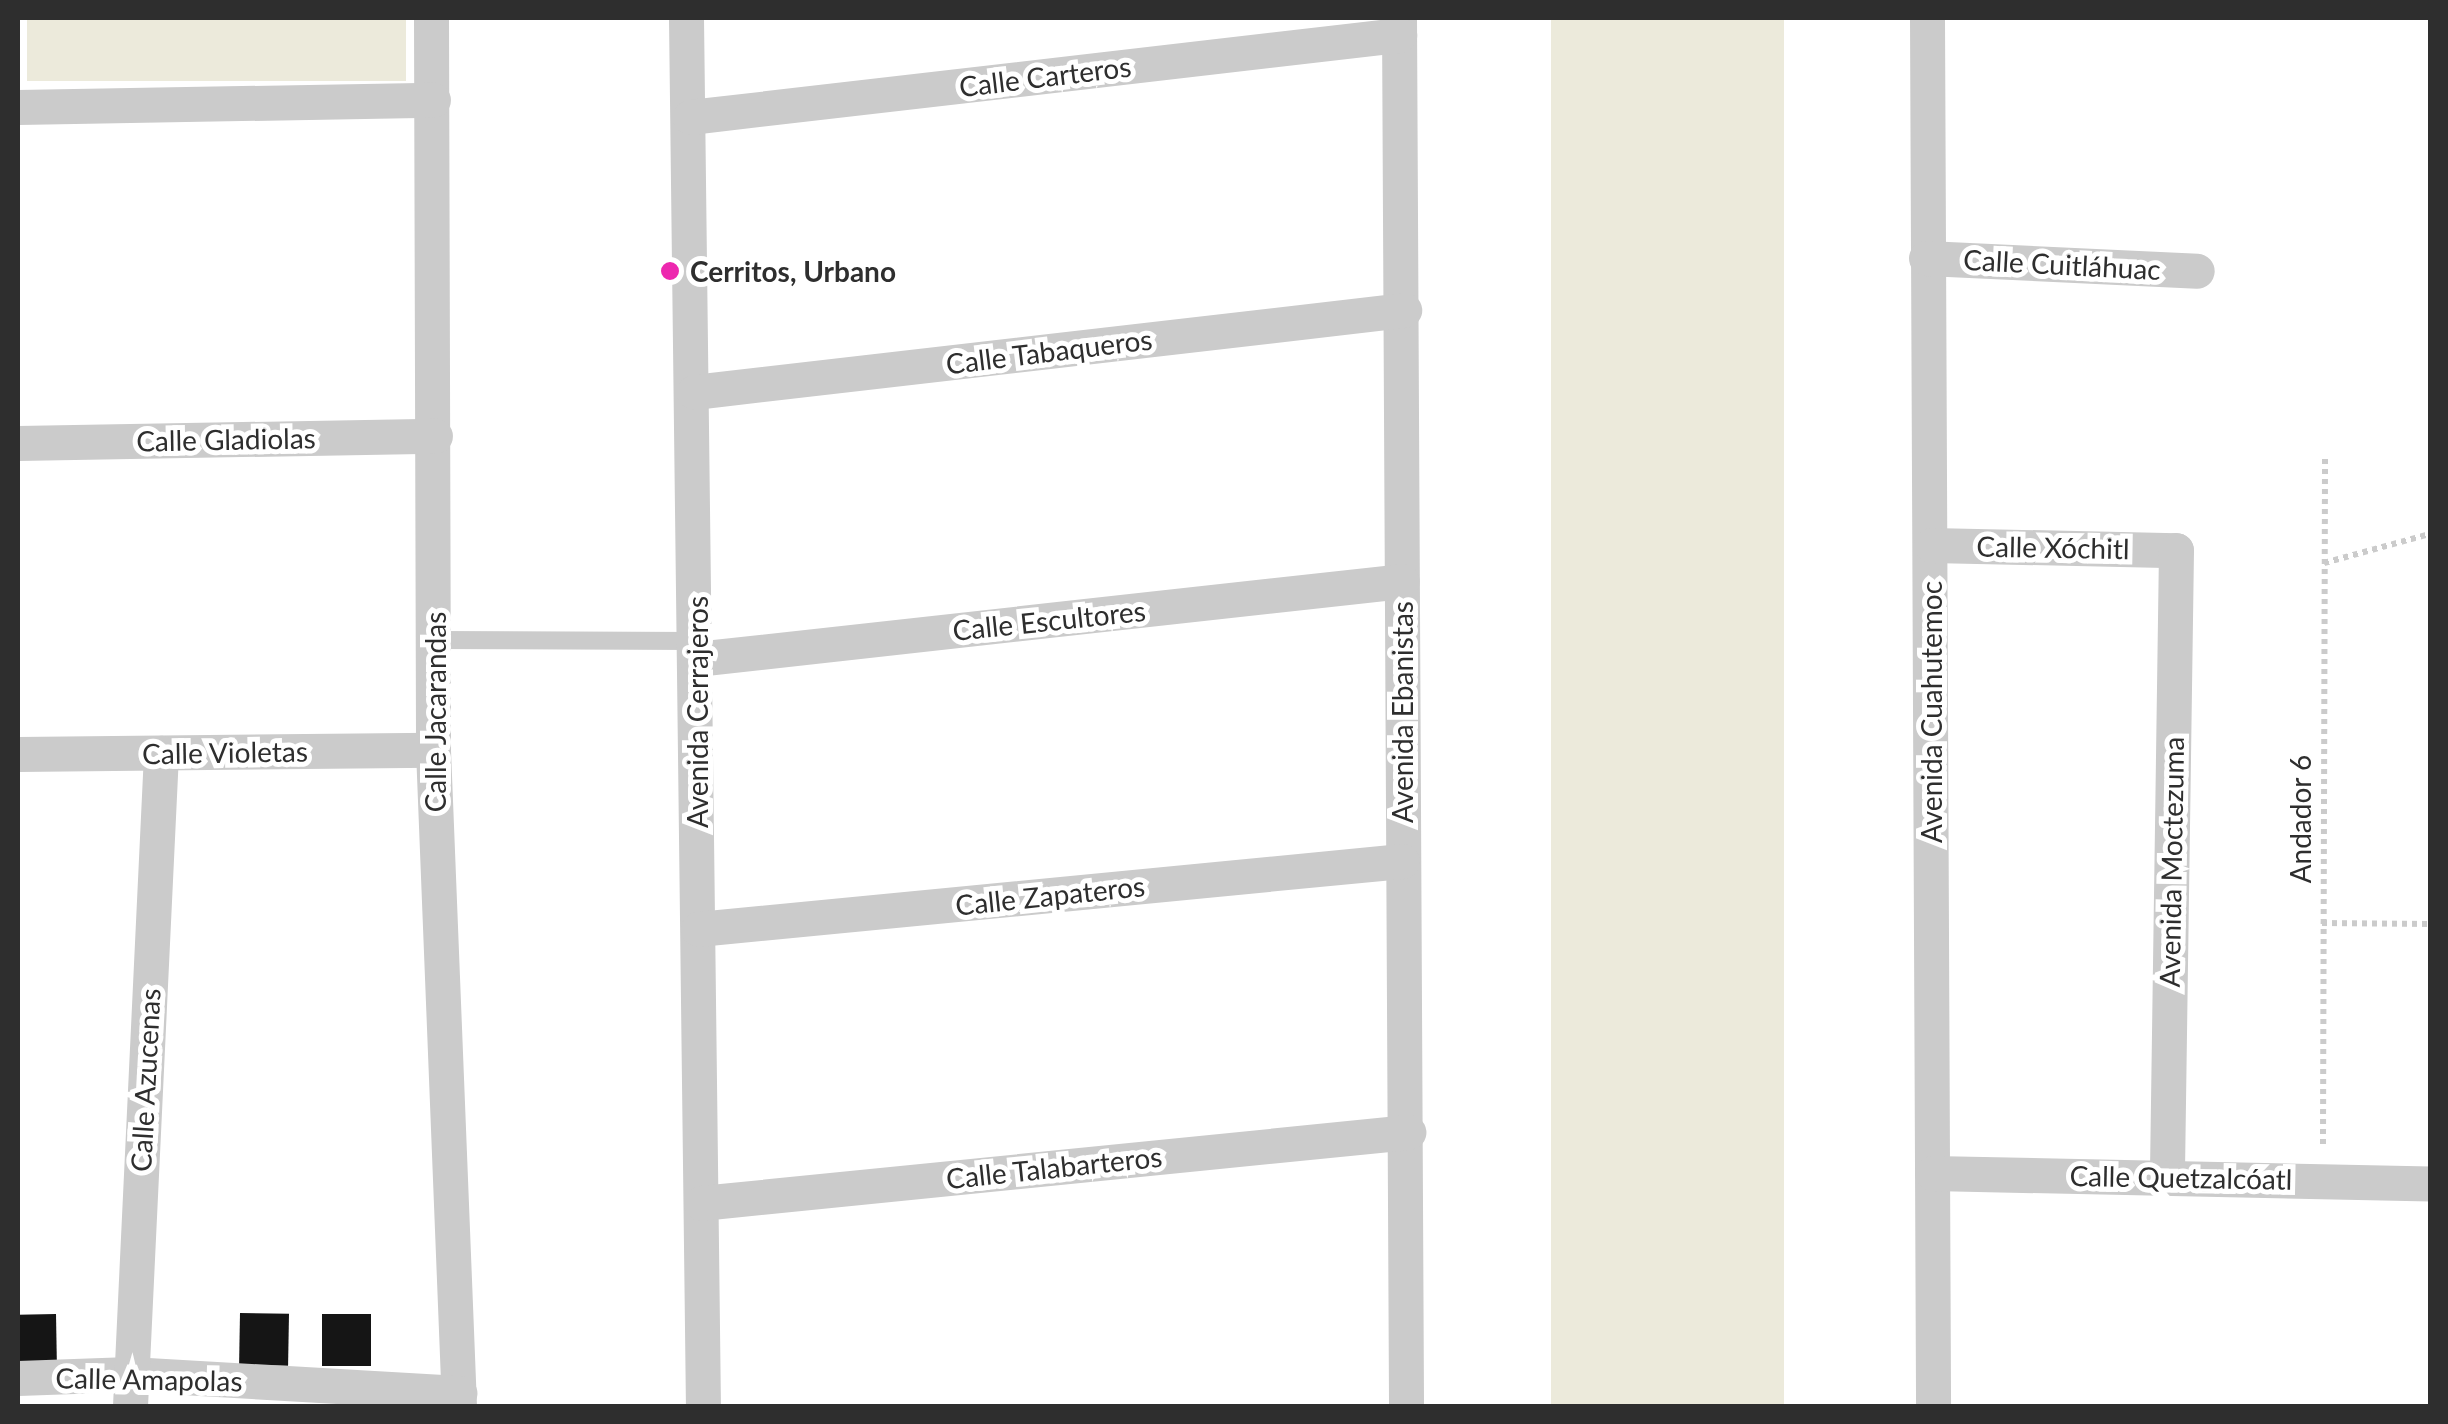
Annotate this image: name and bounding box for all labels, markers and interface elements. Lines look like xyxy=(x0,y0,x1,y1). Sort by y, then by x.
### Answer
street label: Calle Carteros xyxy=(957,49,1133,103)
street label: Calle Cuitláhuac xyxy=(1962,242,2162,286)
place label: Cerritos, Urbano xyxy=(690,254,896,288)
marker: Cerritos, Urbano xyxy=(659,260,681,282)
street label: Calle Tabaqueros xyxy=(944,322,1154,380)
street label: Calle Gladiolas xyxy=(136,421,316,457)
street label: Calle Xóchitl xyxy=(1976,529,2130,565)
street label: Avenida Cuahutemoc xyxy=(1914,581,1948,843)
street label: Calle Escultores xyxy=(951,593,1147,647)
street label: Avenida Cerrajeros xyxy=(680,596,714,828)
street label: Avenida Ebanistas xyxy=(1385,601,1419,823)
street label: Calle Jacarandas xyxy=(418,611,452,813)
street label: Calle Violetas xyxy=(141,734,309,770)
street label: Avenida Moctezuma xyxy=(2152,736,2190,988)
street label: Andador 6 xyxy=(2283,754,2317,884)
street label: Calle Zapateros xyxy=(954,868,1146,922)
street label: Calle Azucenas xyxy=(123,987,167,1173)
street label: Calle Talabarteros xyxy=(944,1139,1164,1195)
street label: Calle Quetzalcóatl xyxy=(2069,1158,2293,1196)
street label: Calle Amapolas xyxy=(55,1361,243,1397)

